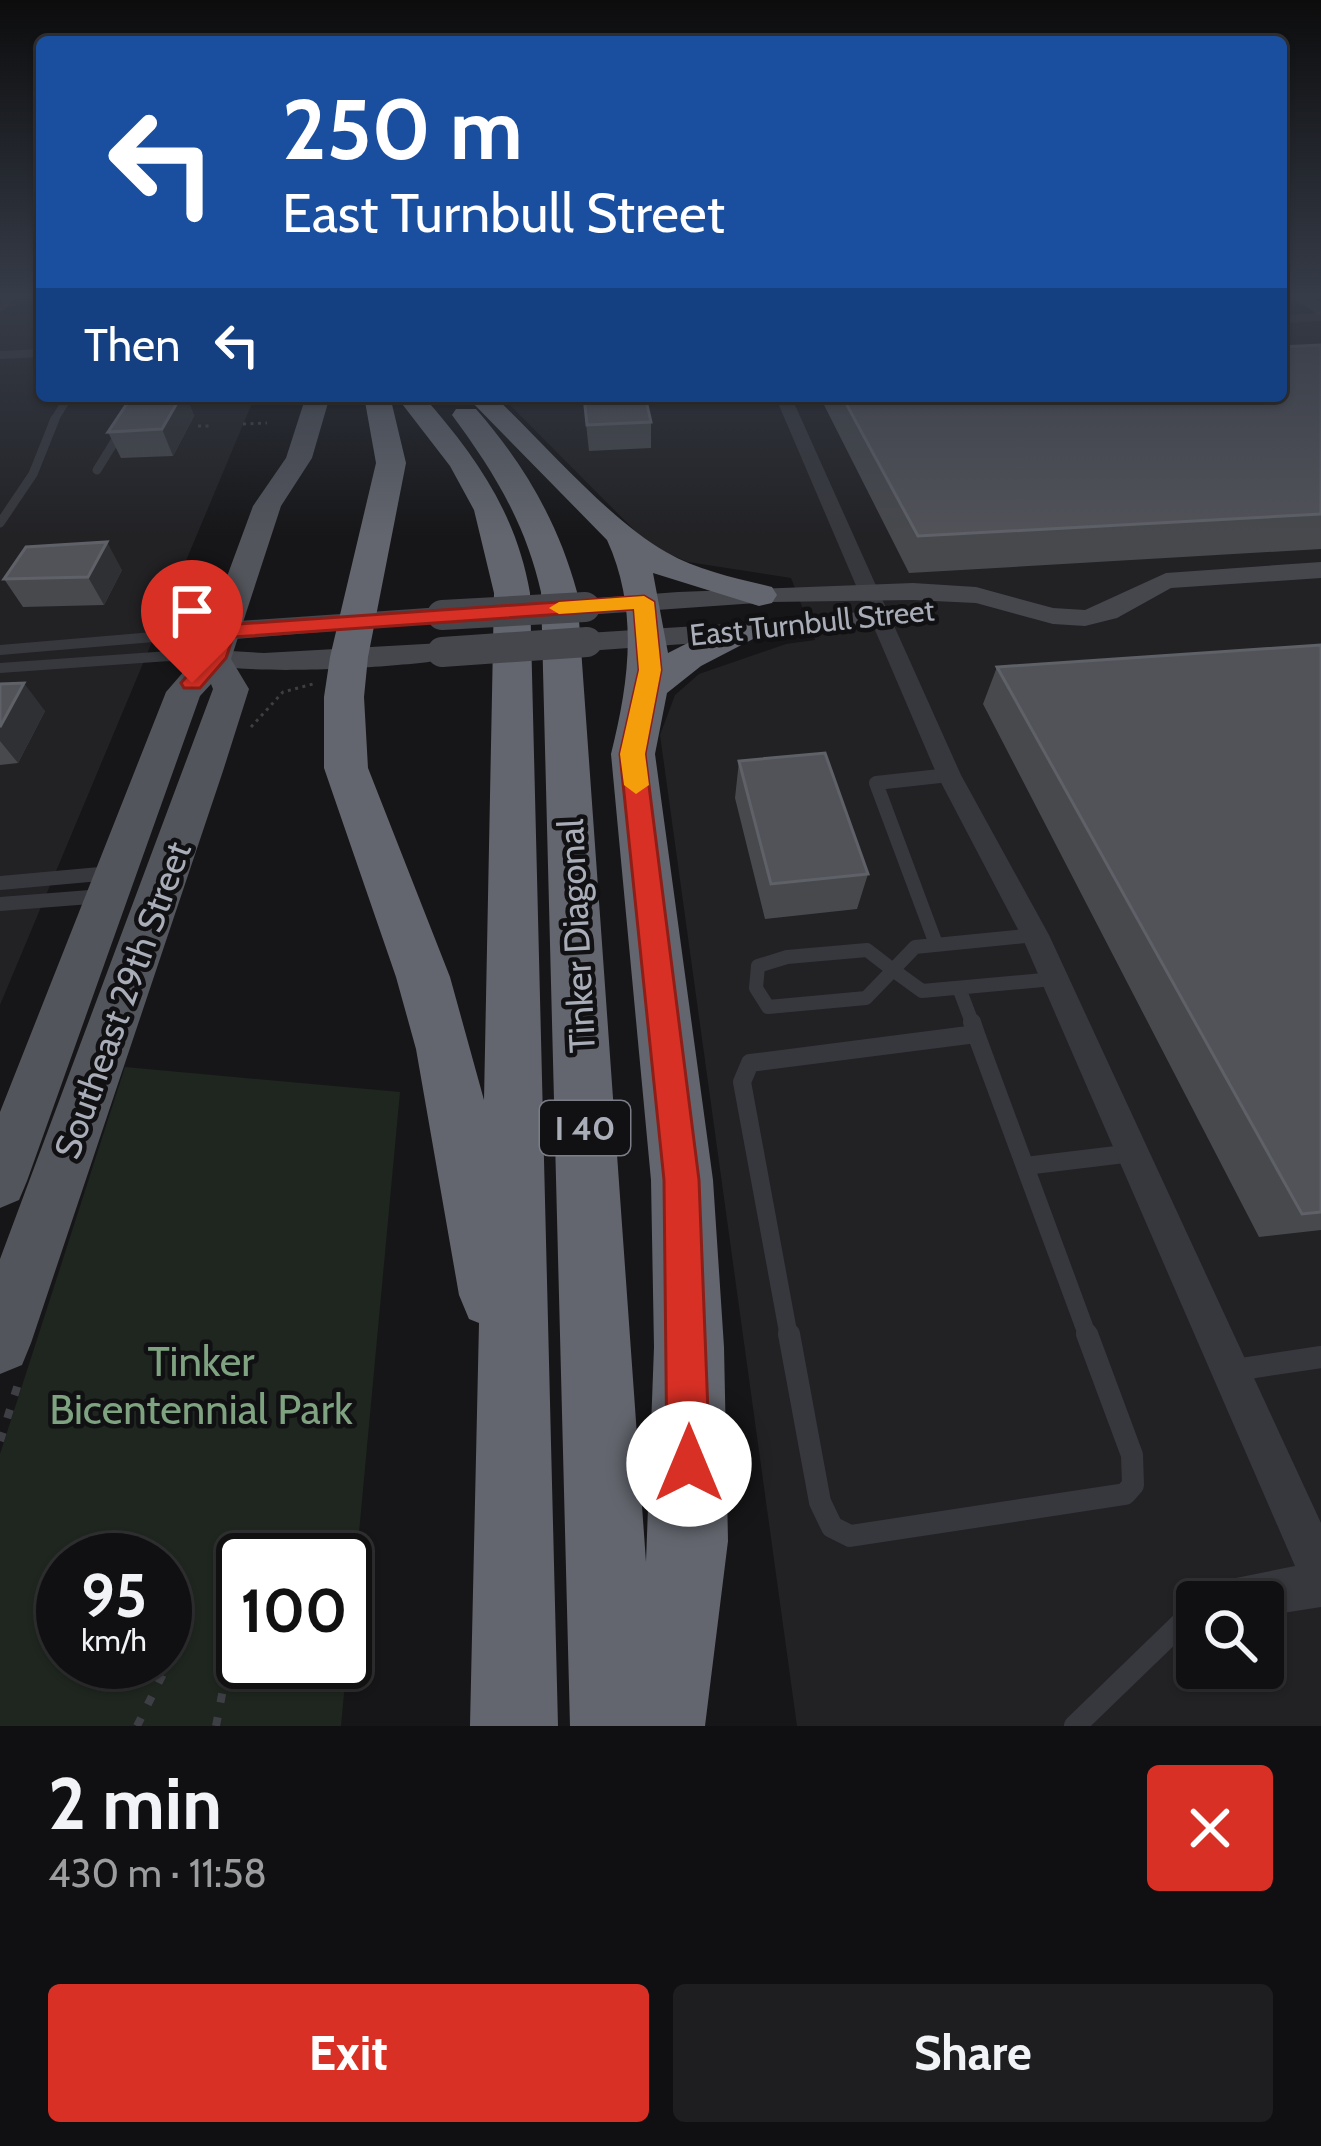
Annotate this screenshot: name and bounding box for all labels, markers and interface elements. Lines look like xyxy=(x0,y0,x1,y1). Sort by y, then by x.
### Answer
text: 250 m xyxy=(282,78,523,180)
icon: left xyxy=(84,84,240,240)
text: East Turnbull Street xyxy=(282,180,725,246)
icon: left xyxy=(204,312,270,378)
text: Then xyxy=(84,318,180,372)
pin xyxy=(141,560,243,683)
icon: arrive xyxy=(159,578,225,644)
street label: East Turnbull Street xyxy=(688,591,936,654)
street label: Tinker Diagonal xyxy=(548,817,604,1054)
street label: Southeast 29th Street xyxy=(44,836,200,1164)
road number: I 40 xyxy=(540,1101,630,1155)
park label: Tinker Bicentennial Park xyxy=(49,1335,353,1435)
position arrow xyxy=(626,1401,752,1527)
speed limit sign: 100 xyxy=(216,1533,372,1689)
text: 95 xyxy=(81,1559,147,1632)
map controls xyxy=(1176,1581,1284,1689)
button: search xyxy=(1176,1581,1284,1689)
text: km/h xyxy=(81,1622,147,1659)
text: 2 min xyxy=(48,1760,222,1847)
button: close xyxy=(1147,1765,1273,1891)
text: 430 m · 11:58 xyxy=(48,1849,267,1897)
button: Exit xyxy=(48,1984,649,2122)
button: Share xyxy=(673,1984,1273,2122)

